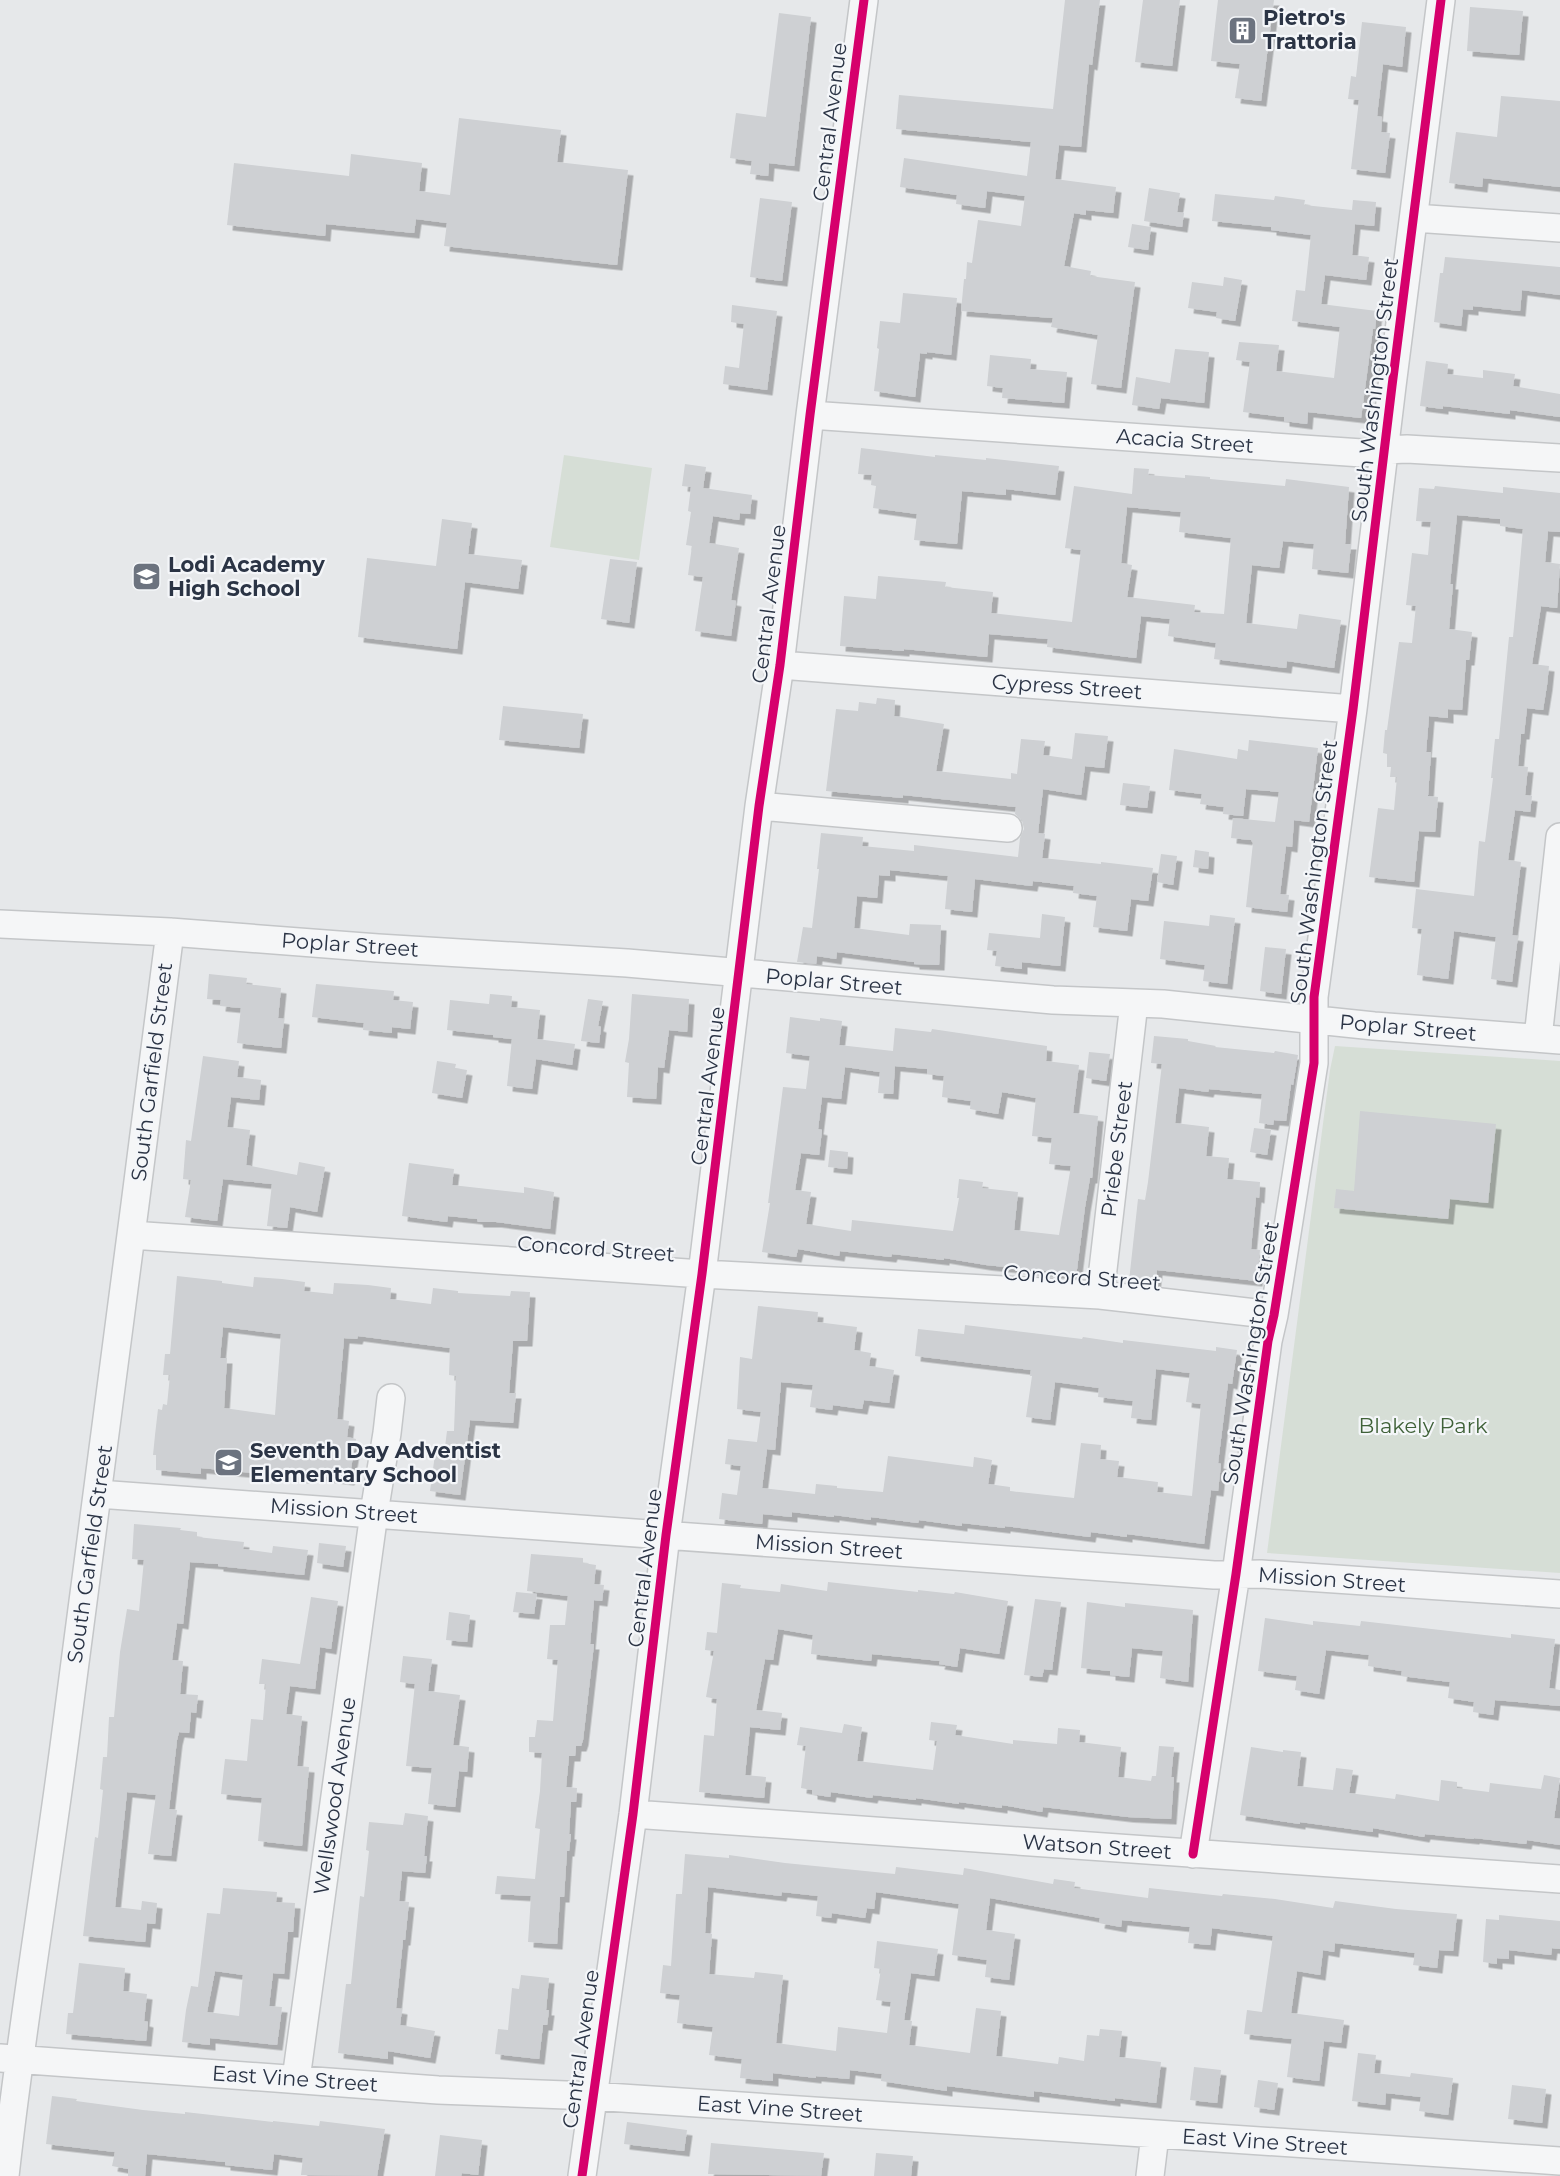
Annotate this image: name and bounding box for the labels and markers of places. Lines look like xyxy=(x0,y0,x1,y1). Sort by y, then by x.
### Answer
place label: Pietro's Trattoria xyxy=(1263,5,1357,54)
building icon: Pietro's Trattoria xyxy=(1226,14,1258,46)
place label: Lodi Academy High School xyxy=(168,552,325,601)
school or university icon: Lodi Academy High School xyxy=(131,561,163,593)
place label: Seventh Day Adventist Elementary School xyxy=(250,1438,501,1487)
school or university icon: Seventh Day Adventist Elementary School xyxy=(213,1447,245,1479)

